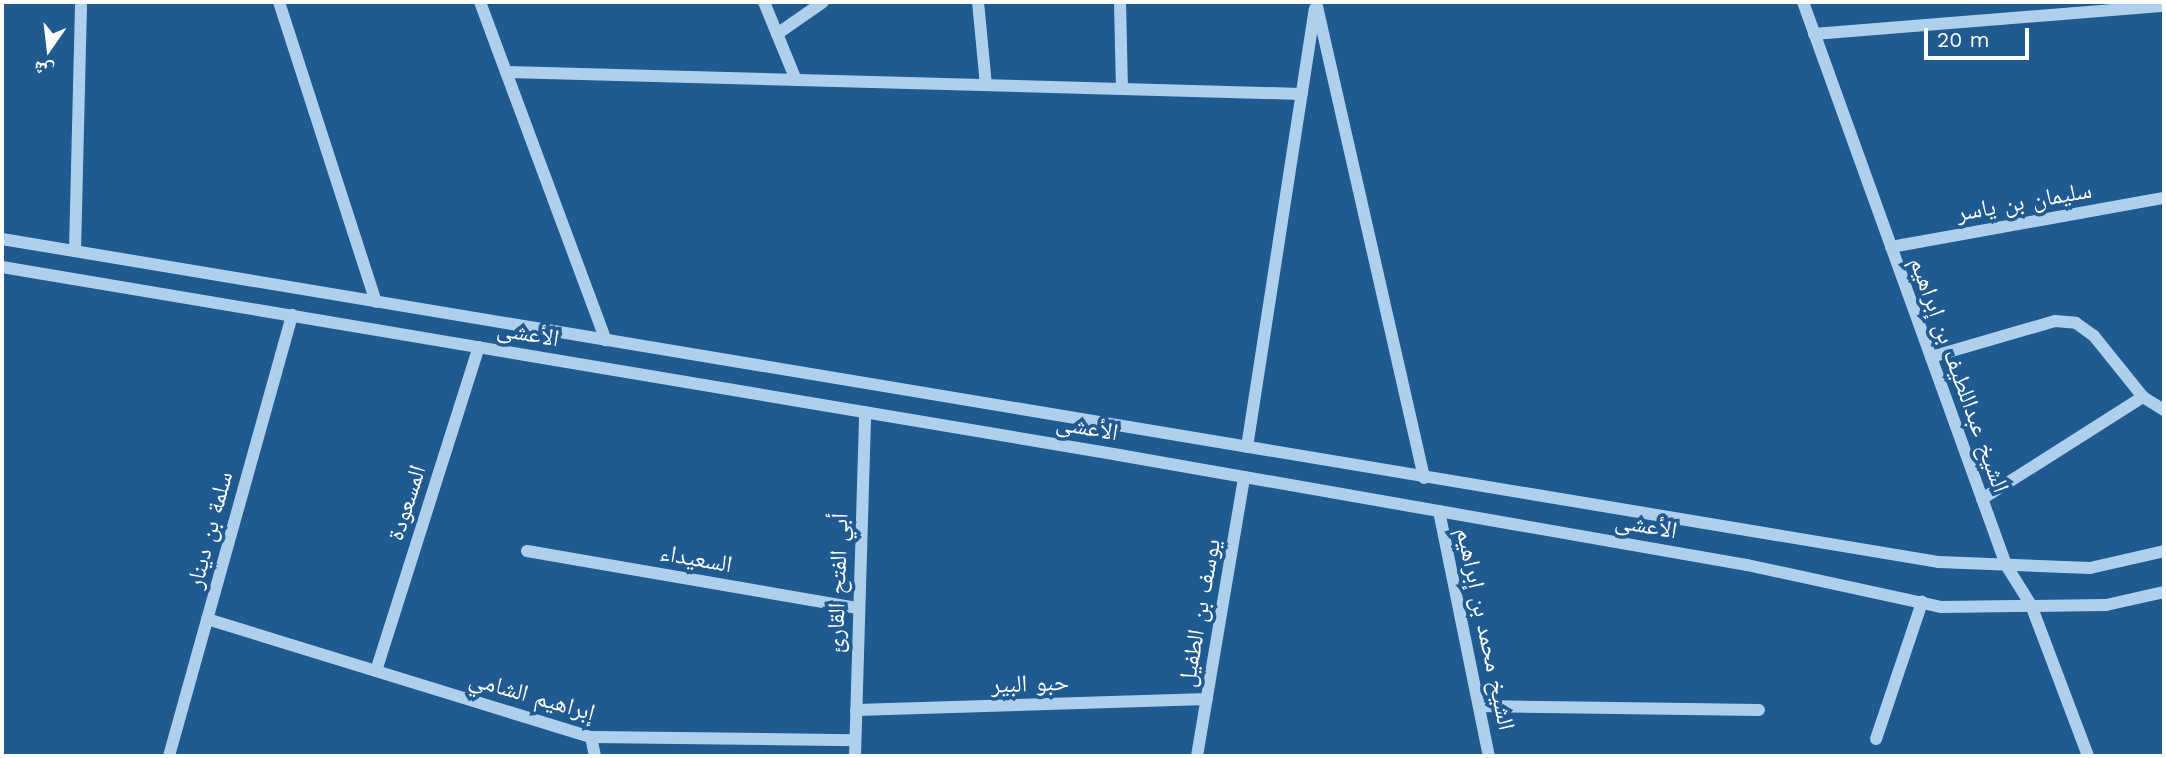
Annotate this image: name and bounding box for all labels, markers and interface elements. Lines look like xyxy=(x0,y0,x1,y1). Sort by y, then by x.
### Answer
north arrow xyxy=(14,14,84,84)
scale bar xyxy=(1928,14,2033,58)
text: 20 m xyxy=(1937,27,1989,52)
text: ش xyxy=(31,56,56,83)
street label: سليمان بن ياسر xyxy=(1954,176,2094,228)
street label: الشيخ عبداللطيف بن إبراهيم xyxy=(1903,253,2015,497)
street label: الأعشى xyxy=(495,314,561,354)
street label: الأعشى xyxy=(1054,408,1120,448)
street label: المسعودة xyxy=(381,462,433,544)
street label: سلمة بن دينار xyxy=(181,468,239,592)
street label: الأعشى xyxy=(1613,506,1679,546)
street label: أبي الفتح القارئ xyxy=(821,512,855,654)
street label: الشيخ محمد بن إبراهيم xyxy=(1450,525,1520,733)
street label: يوسف بن الطفيل xyxy=(1173,537,1227,689)
street label: السعيداء xyxy=(658,538,734,580)
street label: إبراهيم الشامي xyxy=(466,664,598,728)
street label: حبو البير xyxy=(991,668,1069,700)

